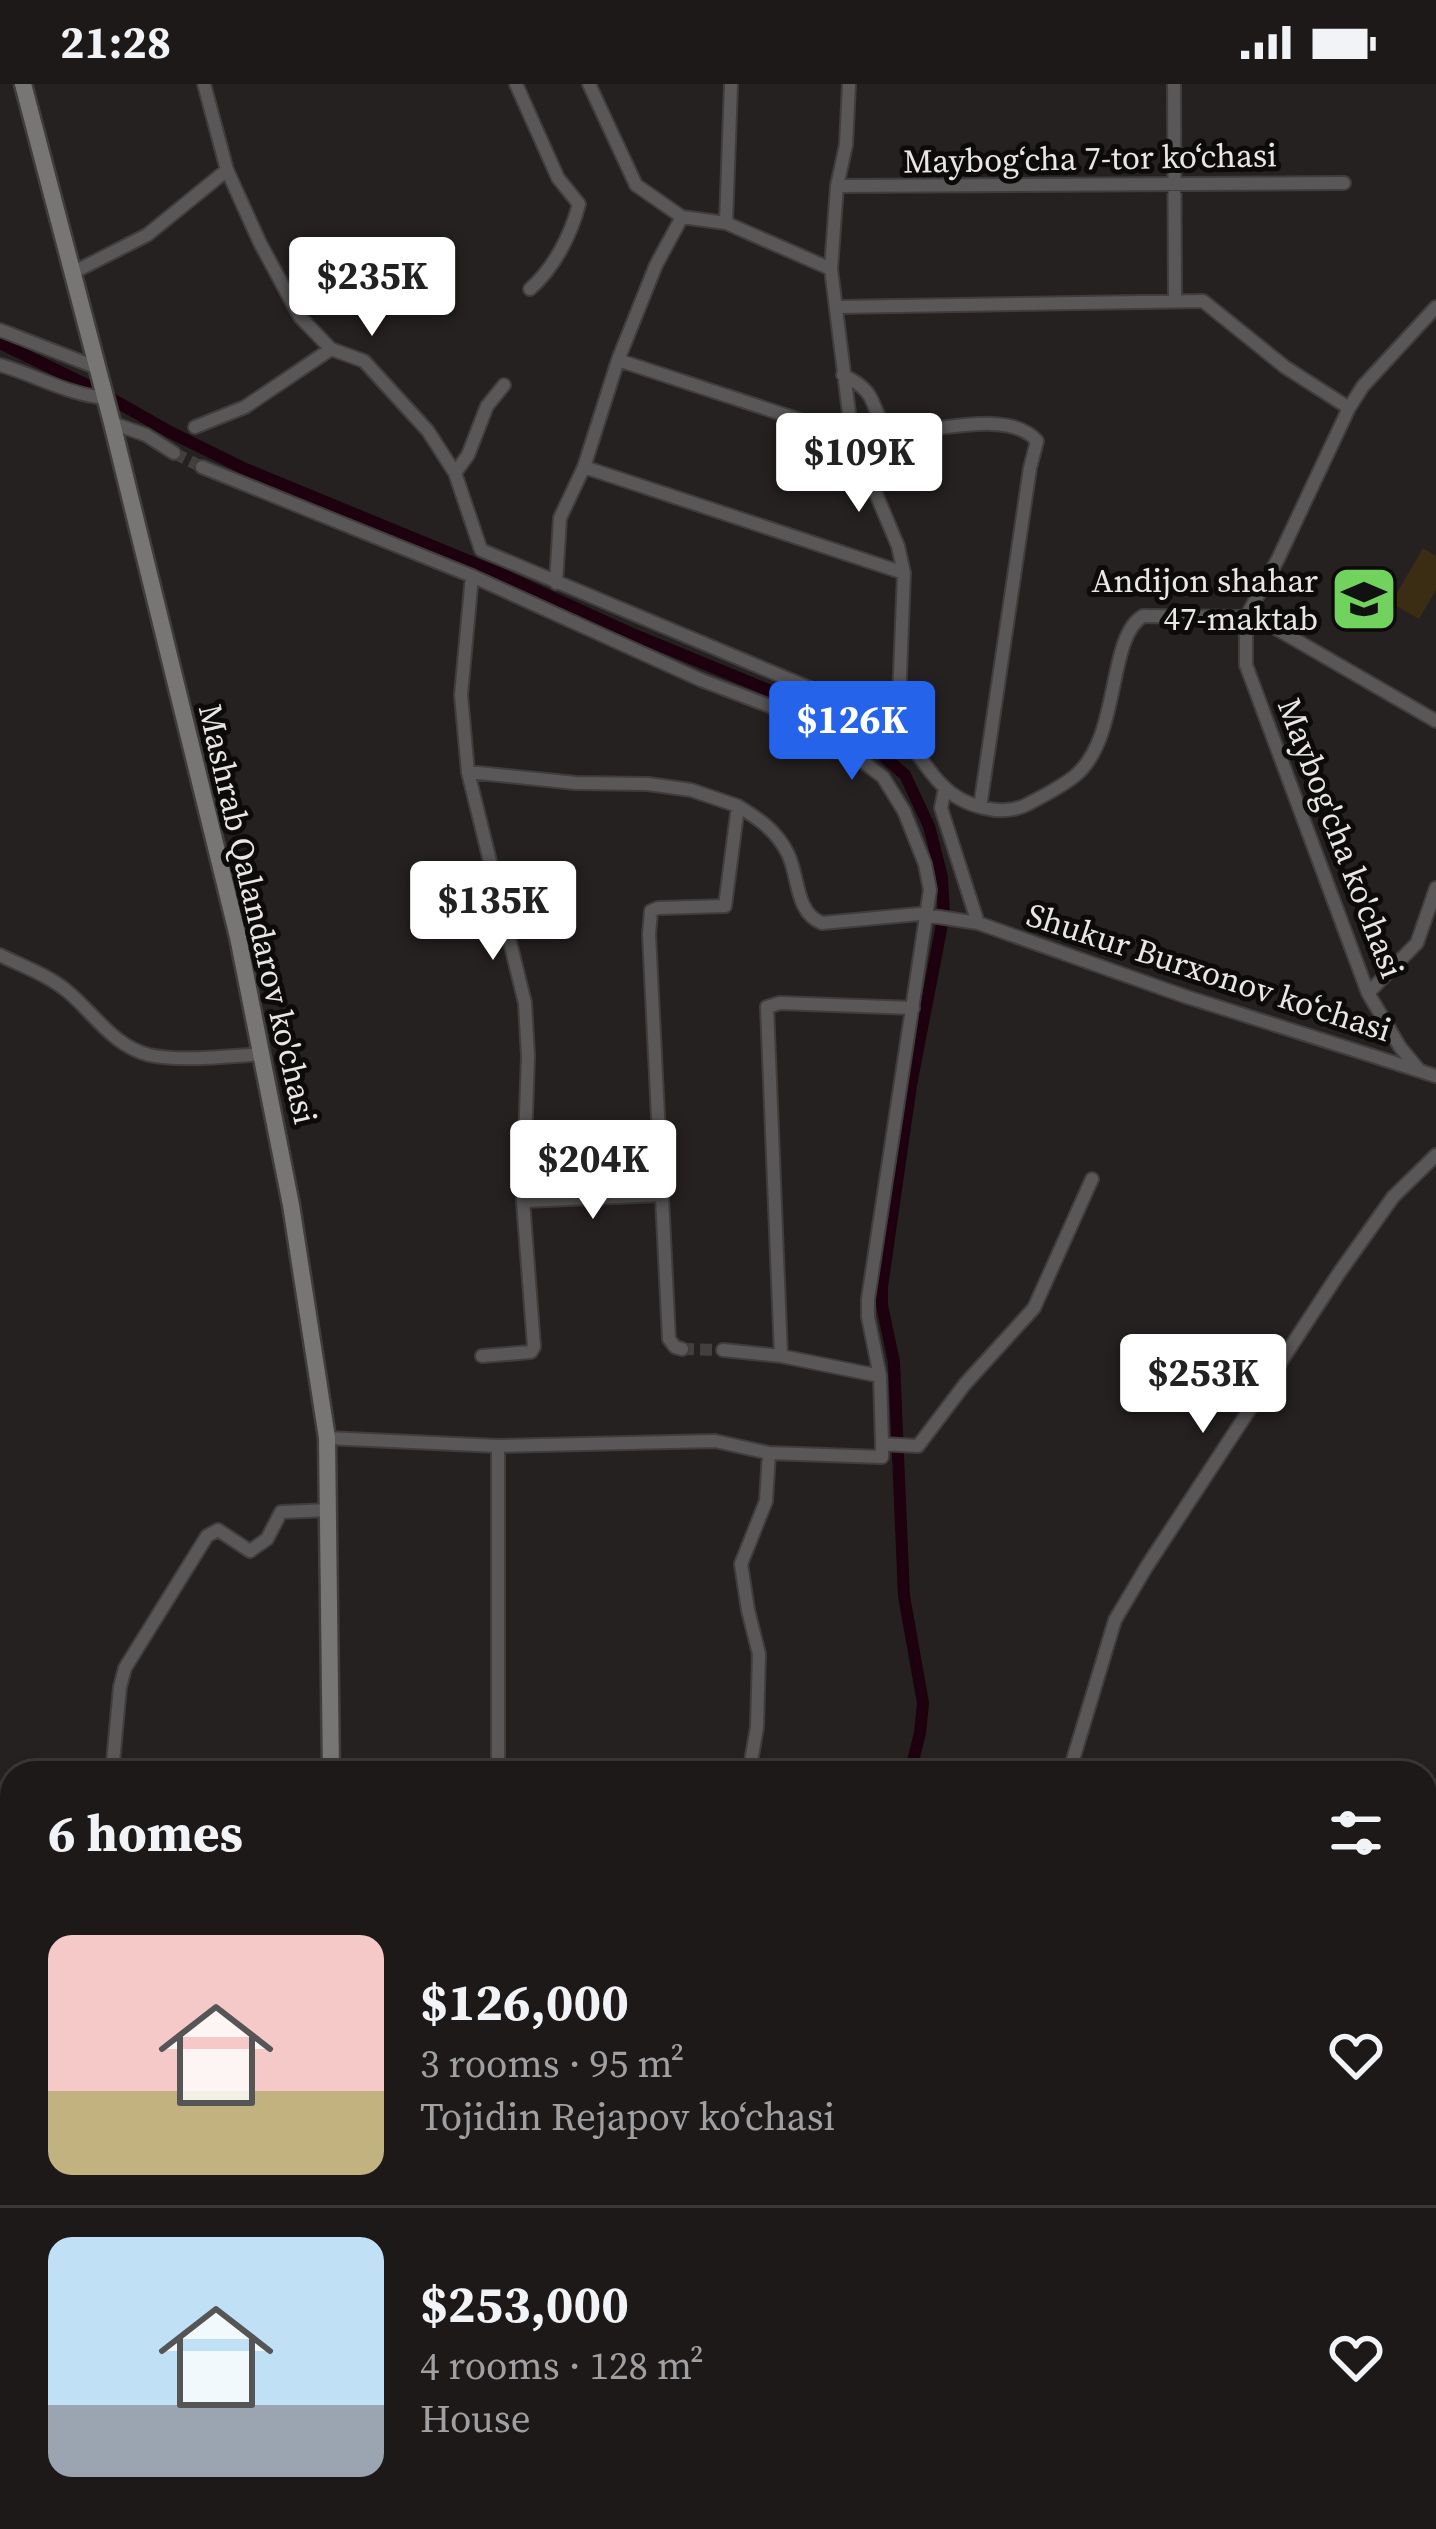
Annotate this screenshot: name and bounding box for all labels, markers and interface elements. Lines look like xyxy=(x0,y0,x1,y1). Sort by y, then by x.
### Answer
text: 21:28 xyxy=(60,11,171,73)
street label: Maybogʻcha 7-tor koʻchasi xyxy=(903,132,1277,184)
pin: $235K xyxy=(288,237,456,339)
text: $235K xyxy=(316,249,428,302)
pin: $109K xyxy=(775,413,943,515)
text: $109K xyxy=(803,425,915,478)
place label: Andijon shahar 47-maktab xyxy=(1092,558,1318,641)
school or university icon: Andijon shahar 47-maktab xyxy=(1329,564,1399,634)
pin: $126K xyxy=(768,681,936,783)
street label: Maybog'cha ko'chasi xyxy=(1267,692,1415,984)
text: $126K xyxy=(796,693,908,746)
street label: Mashrab Qalandarov ko'chasi xyxy=(188,700,328,1128)
pin: $135K xyxy=(409,861,577,963)
text: $135K xyxy=(437,873,549,926)
street label: Shukur Burxonov koʻchasi xyxy=(1021,892,1397,1052)
pin: $204K xyxy=(509,1120,677,1222)
text: $204K xyxy=(537,1132,649,1185)
pin: $253K xyxy=(1119,1334,1287,1436)
text: $253K xyxy=(1147,1346,1259,1399)
text: 6 homes xyxy=(48,1798,243,1868)
icon: filters xyxy=(1323,1800,1389,1866)
text: $126,000 xyxy=(420,1967,629,2037)
icon: home xyxy=(144,1983,288,2127)
icon: heart xyxy=(1323,2022,1389,2088)
text: 3 rooms · 95 m² xyxy=(420,2037,684,2090)
text: Tojidin Rejapov koʻchasi xyxy=(420,2090,835,2143)
text: $253,000 xyxy=(420,2269,629,2339)
icon: home xyxy=(144,2285,288,2429)
icon: heart xyxy=(1323,2324,1389,2390)
text: 4 rooms · 128 m² xyxy=(420,2339,704,2392)
text: House xyxy=(420,2392,531,2445)

